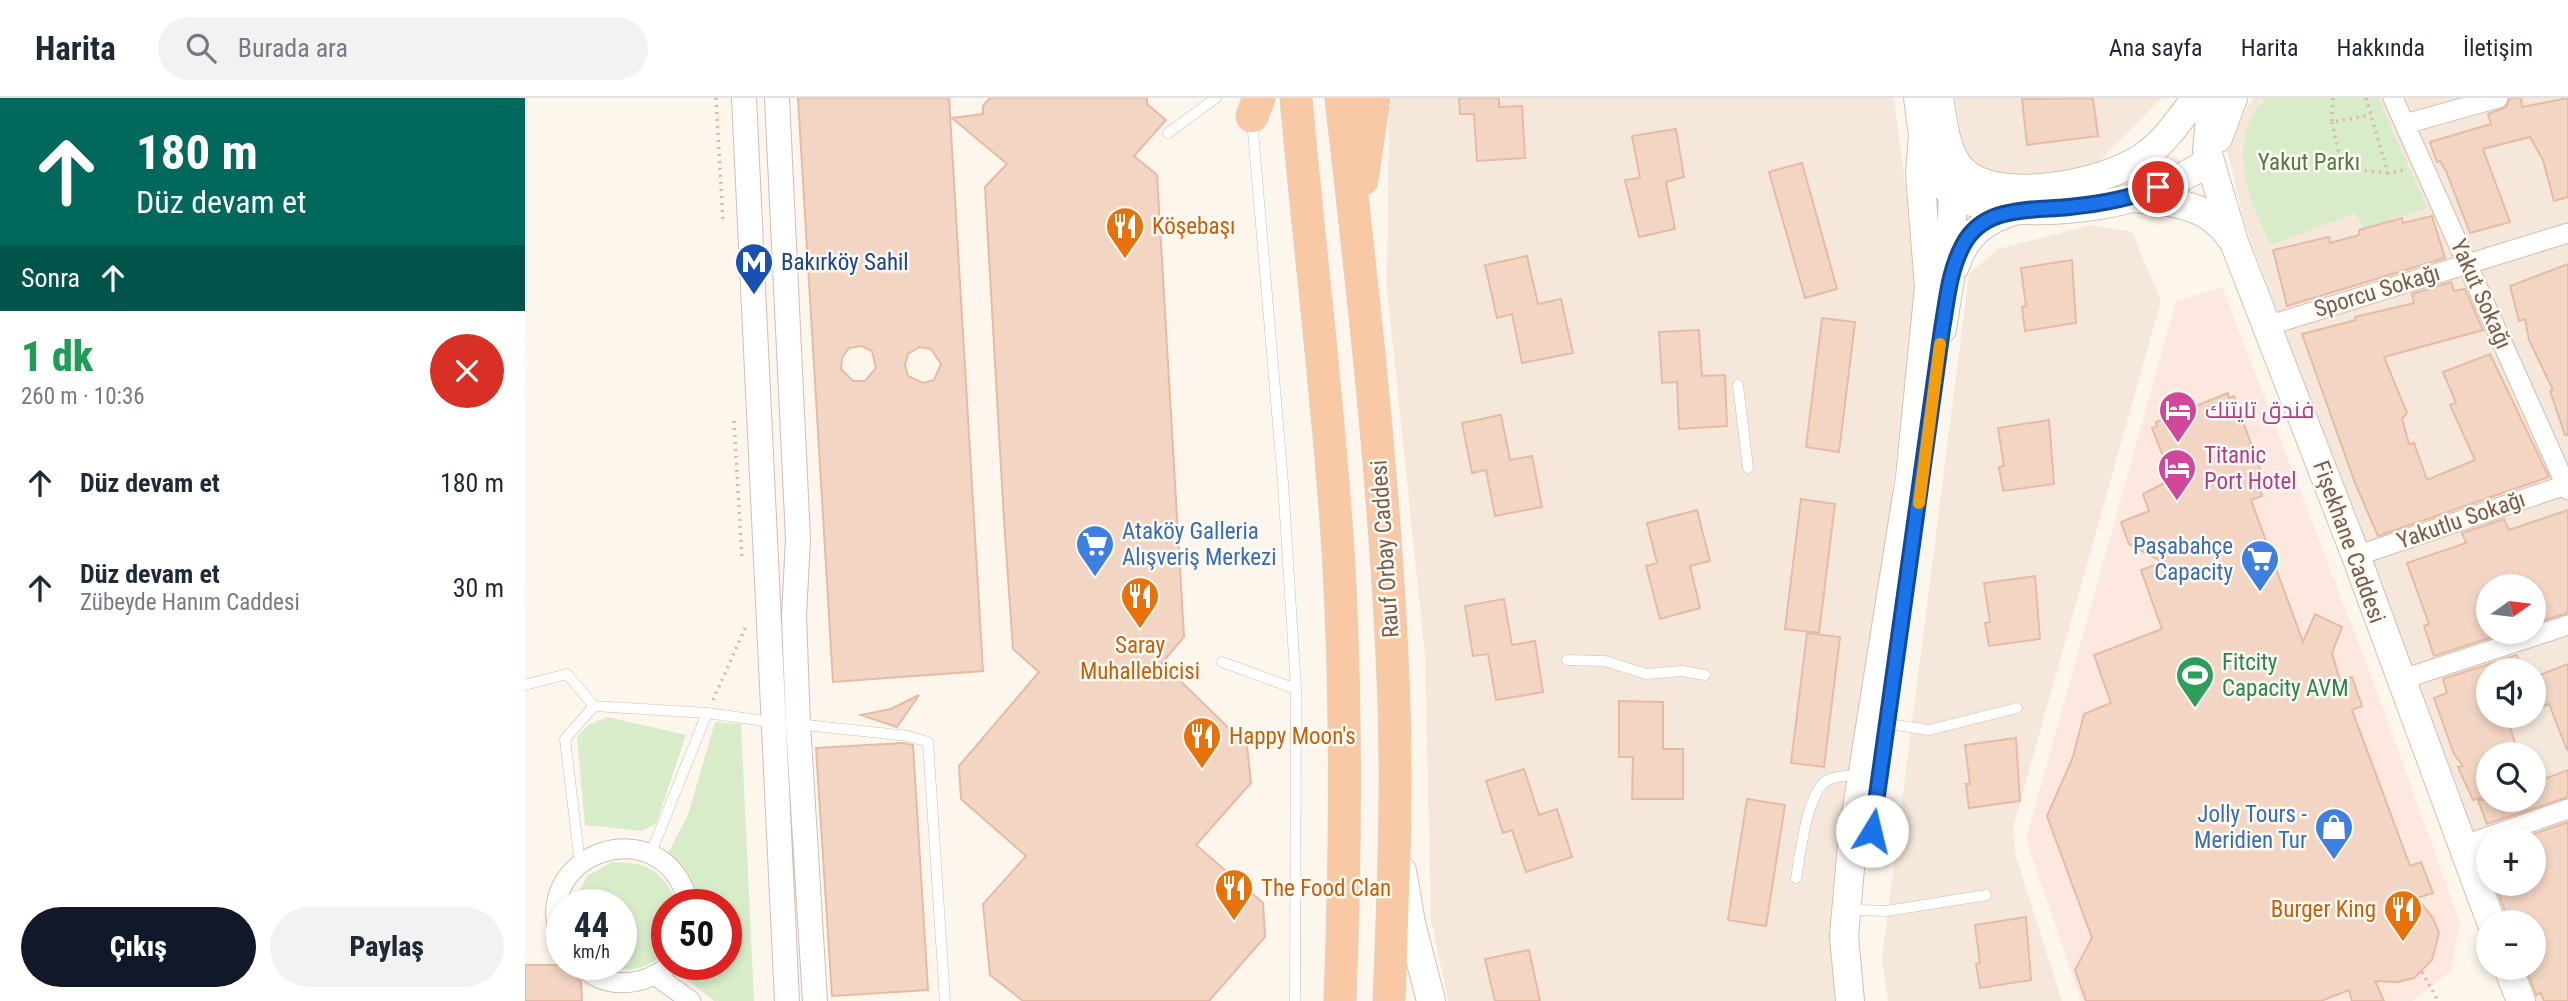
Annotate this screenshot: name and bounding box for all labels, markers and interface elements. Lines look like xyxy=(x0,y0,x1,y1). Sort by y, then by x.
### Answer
search box xyxy=(158,17,648,80)
text: Harita xyxy=(35,29,116,68)
icon: search xyxy=(182,29,220,67)
text: Burada ara xyxy=(238,33,348,63)
text: Ana sayfa xyxy=(2109,34,2203,62)
text: Harita xyxy=(2241,34,2298,62)
text: Hakkında xyxy=(2336,34,2425,62)
text: İletişim xyxy=(2463,34,2533,62)
text: 180 m xyxy=(136,124,258,181)
icon: ahead xyxy=(21,126,112,217)
park label: Yakut Parkı xyxy=(2258,149,2360,176)
pin xyxy=(2128,157,2188,217)
icon: arrive xyxy=(2139,168,2177,206)
text: Düz devam et xyxy=(136,183,306,221)
restaurant icon: Köşebaşı xyxy=(1104,205,1146,260)
place label: Köşebaşı xyxy=(1152,213,1235,240)
street label: Yakut Sokağı xyxy=(2445,235,2517,353)
metro station icon: Bakırköy Sahil xyxy=(733,241,775,296)
place label: Bakırköy Sahil xyxy=(781,249,909,276)
icon: ahead xyxy=(94,259,132,297)
street label: Sporcu Sokağı xyxy=(2311,259,2443,323)
text: Sonra xyxy=(21,263,80,293)
text: 1 dk xyxy=(21,332,93,381)
button: close xyxy=(430,334,504,408)
text: 260 m · 10:36 xyxy=(21,383,145,410)
hotel icon: فندق تايتنك xyxy=(2157,389,2199,444)
place label: فندق تايتنك xyxy=(2205,397,2315,424)
place label: Titanic Port Hotel xyxy=(2204,442,2296,495)
hotel icon: Titanic Port Hotel xyxy=(2156,447,2198,502)
street label: Fişekhane Caddesi xyxy=(2307,457,2391,627)
street label: Rauf Orbay Caddesi xyxy=(1365,459,1405,639)
icon: ahead xyxy=(21,464,59,502)
text: Düz devam et xyxy=(80,468,220,498)
text: 180 m xyxy=(440,468,504,498)
street label: Yakutlu Sokağı xyxy=(2393,485,2529,555)
place label: Ataköy Galleria Alışveriş Merkezi xyxy=(1122,518,1276,571)
supermarket icon: Ataköy Galleria Alışveriş Merkezi xyxy=(1074,523,1116,578)
place label: Paşabahçe Capacity xyxy=(2133,533,2233,586)
supermarket icon: Paşabahçe Capacity xyxy=(2239,538,2281,593)
text: Düz devam et xyxy=(80,559,220,589)
icon: ahead xyxy=(21,569,59,607)
text: 30 m xyxy=(453,573,504,603)
north arrow xyxy=(2476,574,2546,644)
map controls xyxy=(2476,574,2546,980)
restaurant icon: Saray Muhallebicisi xyxy=(1119,575,1161,630)
text: Zübeyde Hanım Caddesi xyxy=(80,589,300,616)
place label: Saray Muhallebicisi xyxy=(1080,632,1200,685)
place label: Fitcity Capacity AVM xyxy=(2222,649,2349,702)
sports icon: Fitcity Capacity AVM xyxy=(2174,654,2216,709)
button: sound xyxy=(2476,658,2546,728)
restaurant icon: Happy Moon's xyxy=(1181,715,1223,770)
place label: Happy Moon's xyxy=(1229,723,1356,750)
button: search xyxy=(2476,742,2546,812)
position arrow xyxy=(1835,794,1909,868)
place label: Jolly Tours - Meridien Tur xyxy=(2194,801,2307,854)
shop icon: Jolly Tours - Meridien Tur xyxy=(2313,806,2355,861)
button: + xyxy=(2476,826,2546,896)
restaurant icon: The Food Clan xyxy=(1213,867,1255,922)
place label: The Food Clan xyxy=(1261,875,1391,902)
restaurant icon: Burger King xyxy=(2382,888,2424,943)
speed limit sign: 50 xyxy=(651,889,742,980)
place label: Burger King xyxy=(2271,896,2376,923)
text: 44 xyxy=(574,905,609,946)
button: Çıkış xyxy=(21,907,256,987)
button: Paylaş xyxy=(270,907,504,987)
button: − xyxy=(2476,910,2546,980)
text: km/h xyxy=(573,941,610,962)

